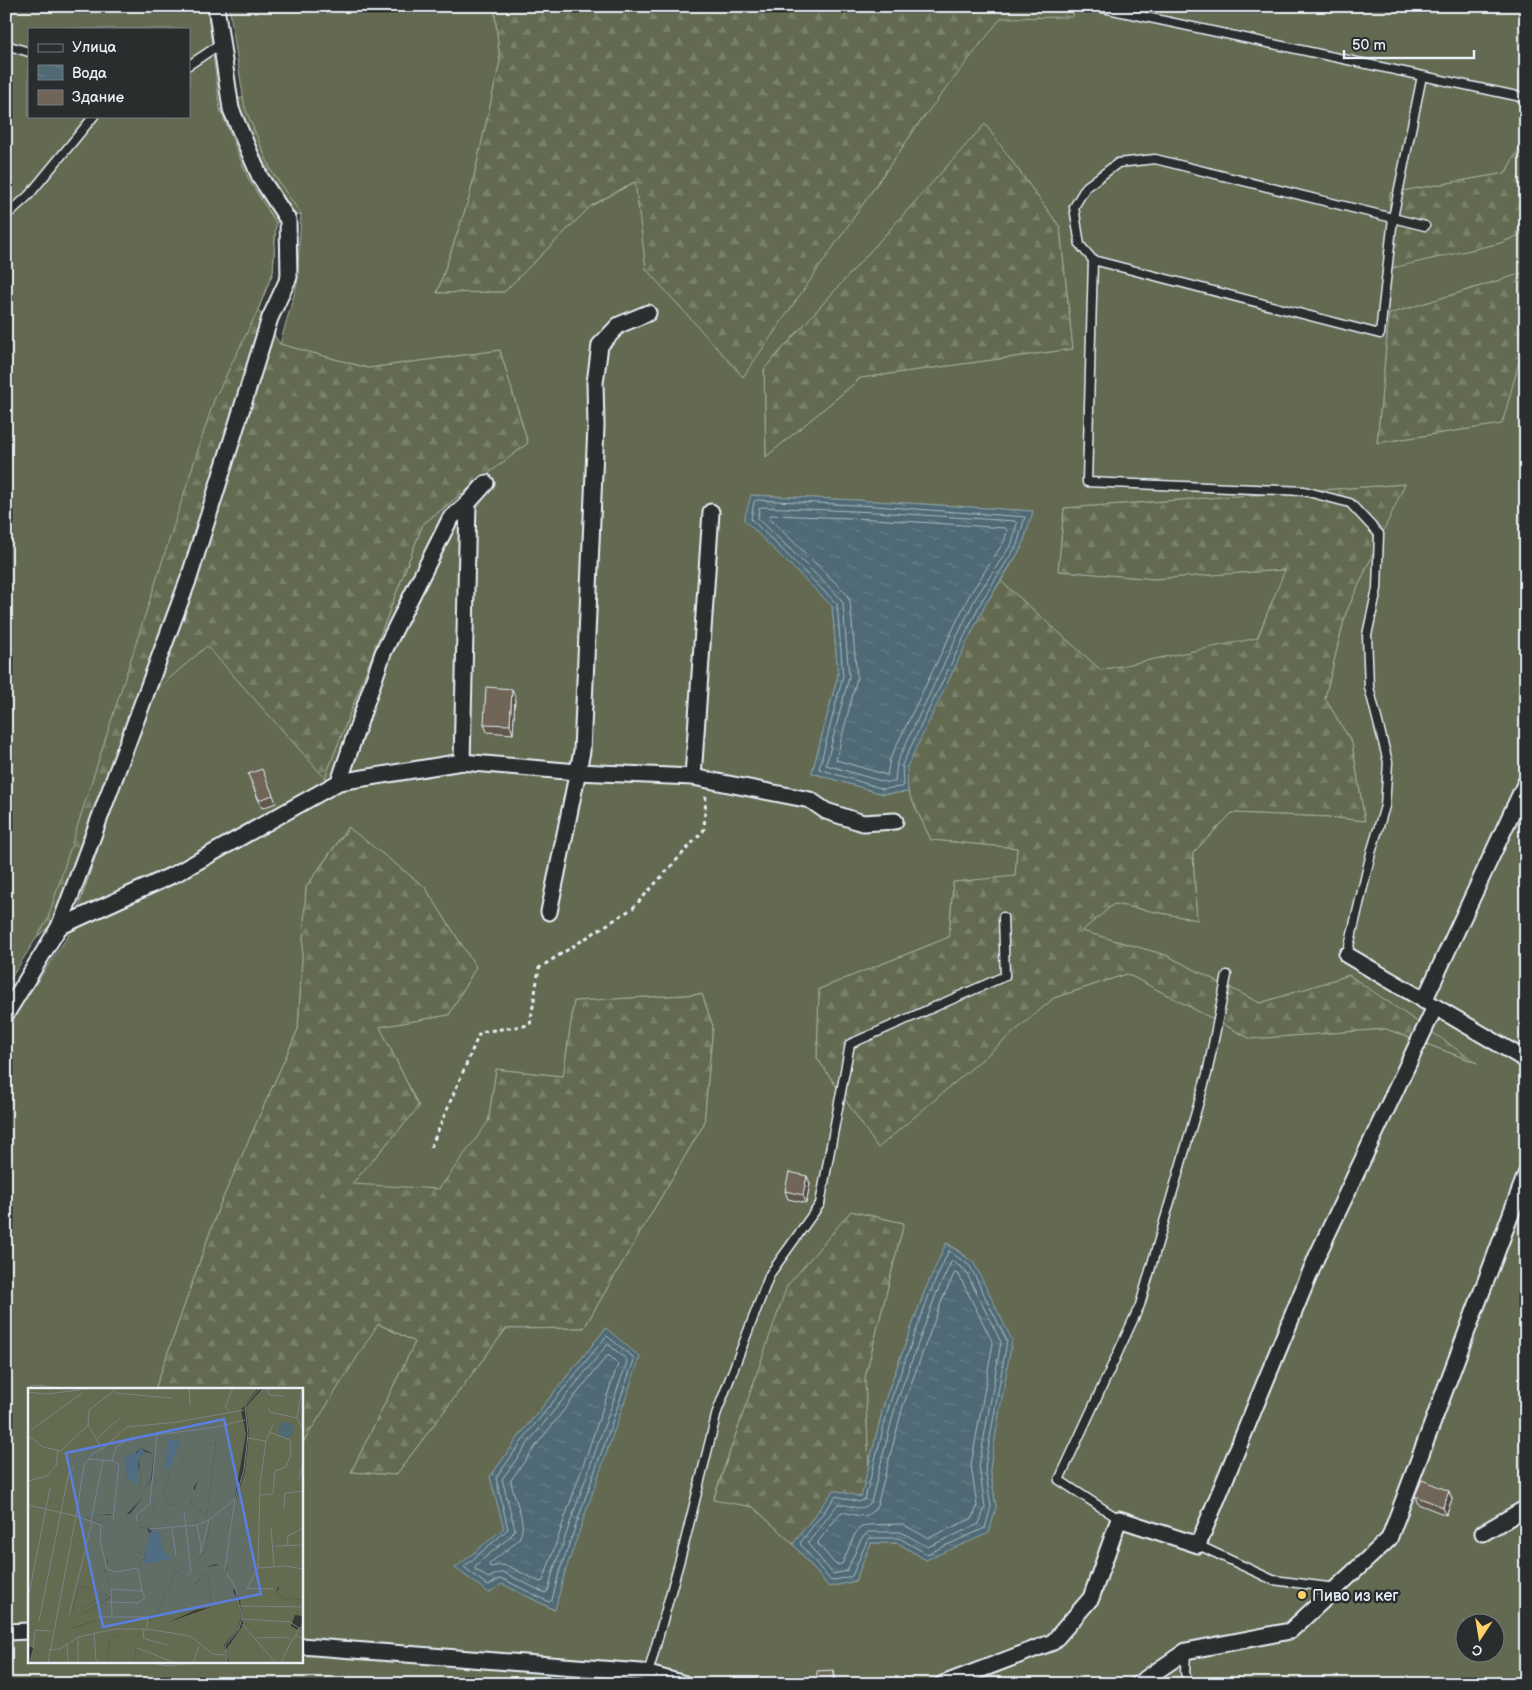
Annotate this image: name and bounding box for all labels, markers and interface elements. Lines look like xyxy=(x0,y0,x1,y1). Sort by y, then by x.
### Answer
legend xyxy=(28,28,190,118)
scale bar xyxy=(1344,28,1474,60)
text: 50 m xyxy=(1352,36,1386,55)
text: Улица xyxy=(72,38,117,57)
text: Вода xyxy=(72,64,107,83)
text: Здание xyxy=(72,88,124,107)
inset map xyxy=(28,1388,302,1662)
place label: Пиво из кег xyxy=(1312,1587,1399,1606)
marker: Пиво из кег xyxy=(1296,1589,1308,1601)
north arrow xyxy=(1454,1612,1504,1662)
text: С xyxy=(1471,1641,1484,1660)

